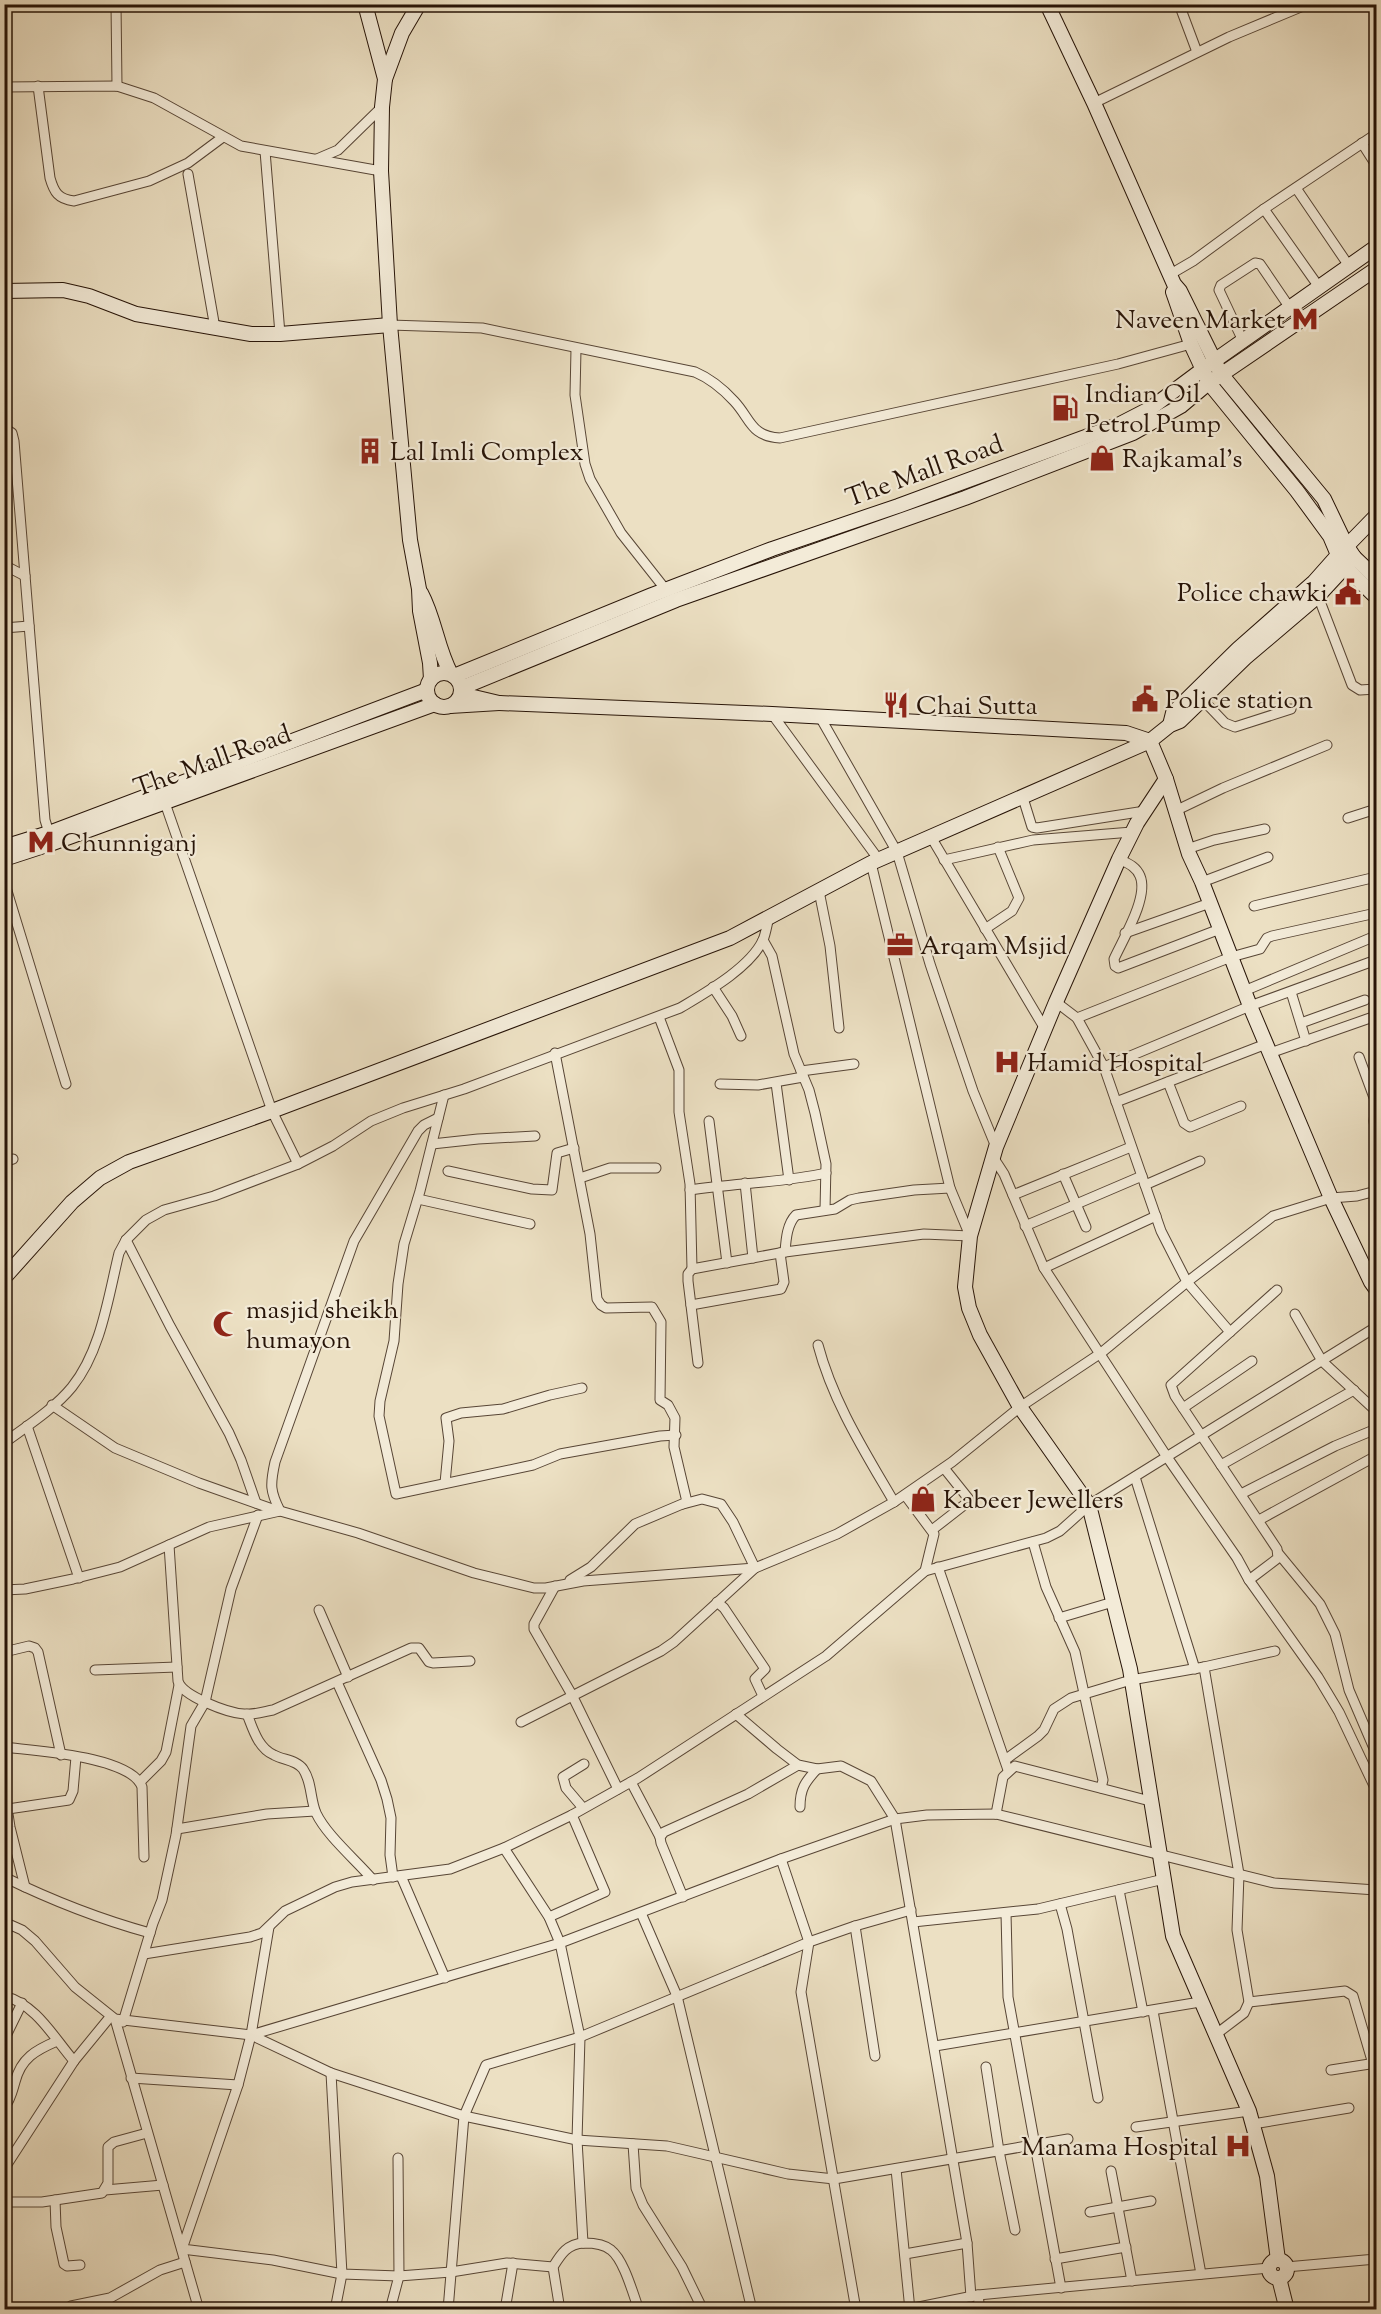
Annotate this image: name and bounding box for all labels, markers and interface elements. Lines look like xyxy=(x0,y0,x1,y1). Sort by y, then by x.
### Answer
place label: Naveen Market xyxy=(1115,303,1285,340)
metro station icon: Naveen Market xyxy=(1290,304,1320,334)
place label: Indian Oil Petrol Pump xyxy=(1085,377,1221,444)
fuel station icon: Indian Oil Petrol Pump xyxy=(1050,393,1080,423)
street label: The Mall Road xyxy=(841,427,1009,518)
place label: Lal Imli Complex xyxy=(390,435,584,472)
building icon: Lal Imli Complex xyxy=(355,436,385,466)
place label: Rajkamal's xyxy=(1122,442,1243,479)
shop icon: Rajkamal's xyxy=(1087,443,1117,473)
place label: Police chawki xyxy=(1177,576,1328,613)
public building icon: Police chawki xyxy=(1333,577,1363,607)
place label: Police station xyxy=(1165,683,1313,720)
public building icon: Police station xyxy=(1130,684,1160,714)
place label: Chai Sutta xyxy=(916,689,1037,726)
restaurant icon: Chai Sutta xyxy=(881,690,911,720)
street label: The Mall Road xyxy=(129,717,297,808)
place label: Chunniganj xyxy=(61,826,197,863)
metro station icon: Chunniganj xyxy=(26,827,56,857)
place label: Arqam Msjid xyxy=(920,929,1068,966)
office icon: Arqam Msjid xyxy=(885,930,915,960)
place label: Hamid Hospital xyxy=(1027,1046,1203,1083)
hospital icon: Hamid Hospital xyxy=(992,1047,1022,1077)
place label: masjid sheikh humayon xyxy=(246,1293,399,1360)
mosque icon: masjid sheikh humayon xyxy=(211,1309,241,1339)
place label: Kabeer Jewellers xyxy=(943,1483,1124,1520)
shop icon: Kabeer Jewellers xyxy=(908,1484,938,1514)
place label: Manama Hospital xyxy=(1021,2130,1218,2167)
hospital icon: Manama Hospital xyxy=(1223,2131,1253,2161)

